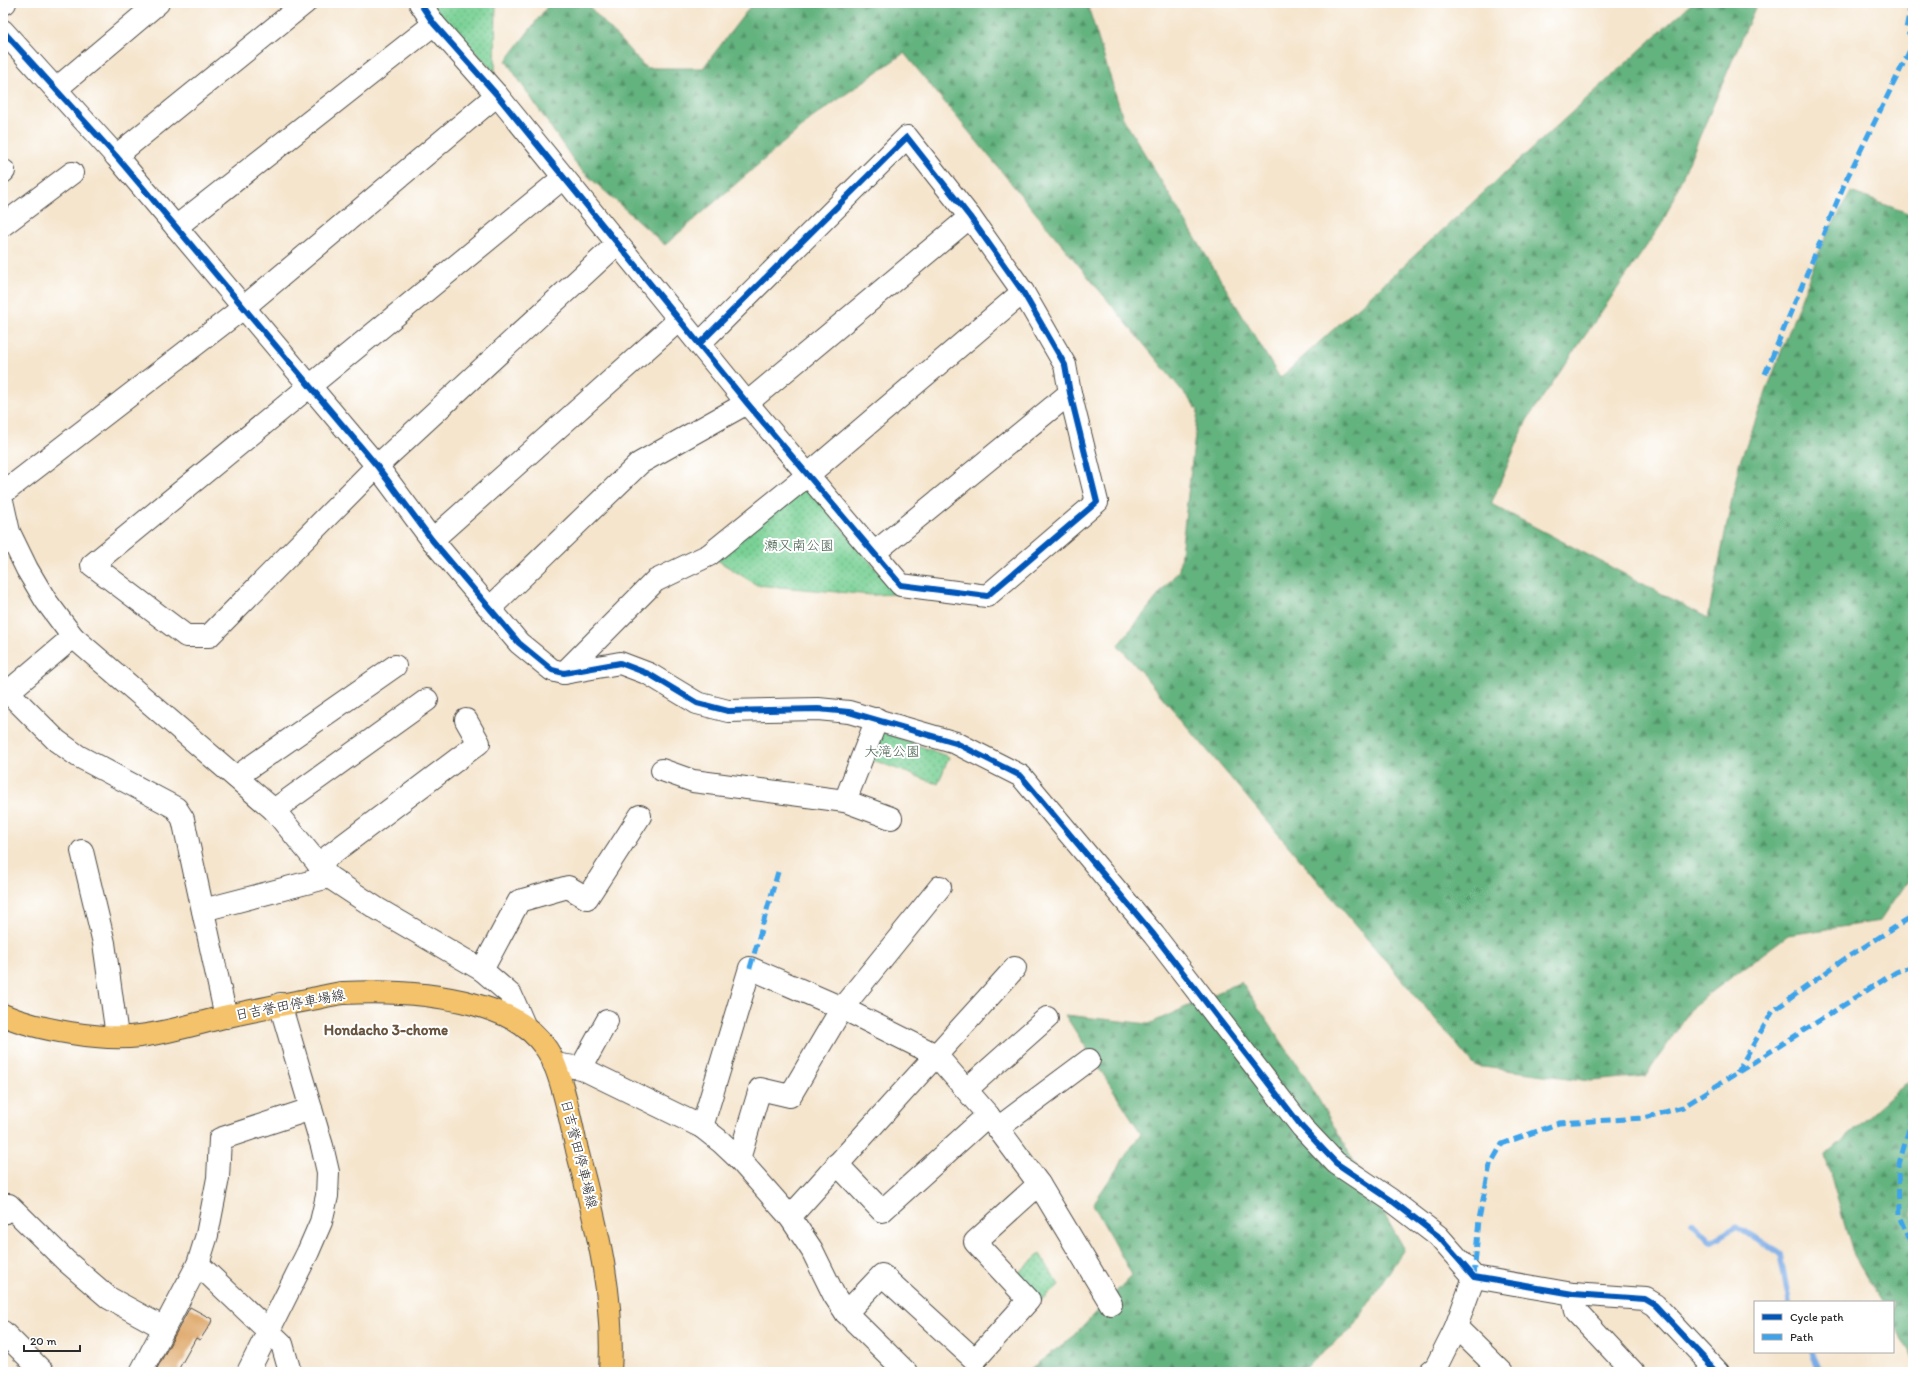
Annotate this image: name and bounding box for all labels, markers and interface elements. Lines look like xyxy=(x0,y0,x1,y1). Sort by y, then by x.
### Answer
park label: 瀬又南公園 xyxy=(764,537,834,554)
park label: 大滝公園 xyxy=(864,743,920,760)
street label: 日吉誉田停車場線 xyxy=(233,986,347,1024)
district label: Hondacho 3-chome xyxy=(324,1021,448,1039)
street label: 日吉誉田停車場線 xyxy=(557,1098,601,1210)
legend xyxy=(1754,1301,1894,1353)
text: Cycle path xyxy=(1790,1310,1844,1324)
scale bar xyxy=(24,1327,80,1353)
text: Path xyxy=(1790,1330,1813,1344)
text: 20 m xyxy=(30,1334,57,1348)

